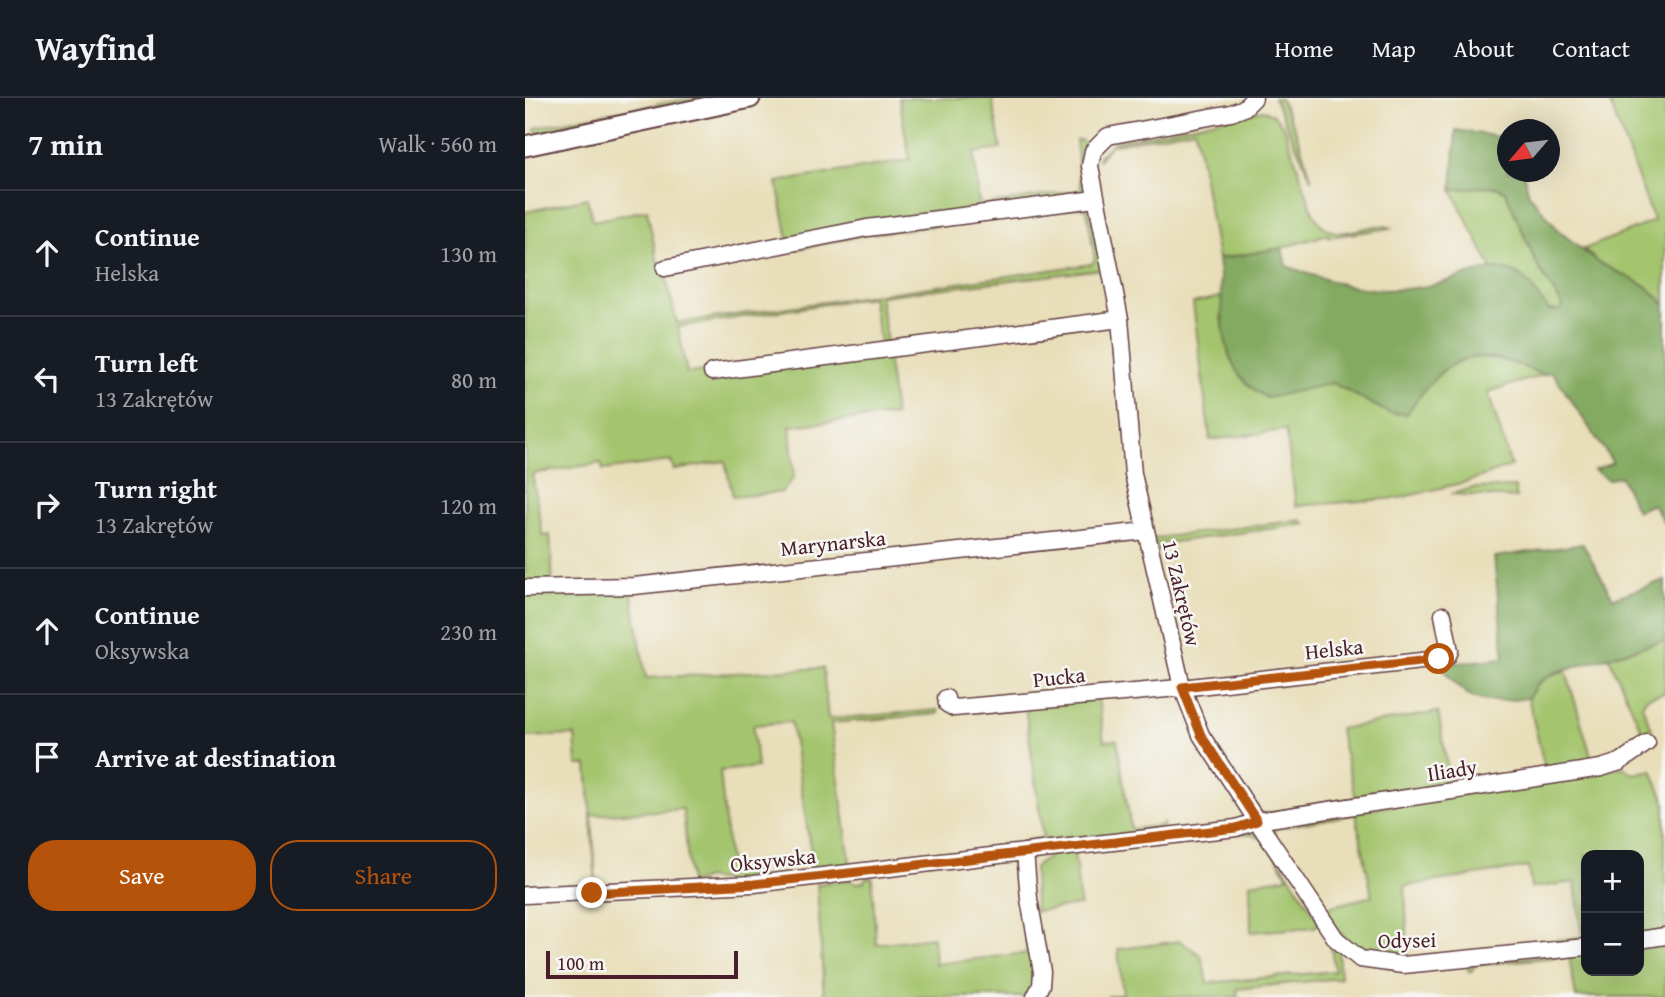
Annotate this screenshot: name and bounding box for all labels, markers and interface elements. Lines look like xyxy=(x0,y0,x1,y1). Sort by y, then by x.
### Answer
text: Wayfind xyxy=(35,24,156,72)
text: Home xyxy=(1275,31,1334,66)
text: Map xyxy=(1372,31,1416,66)
text: About xyxy=(1454,31,1514,66)
text: Contact xyxy=(1552,31,1630,66)
north arrow xyxy=(1497,119,1560,182)
text: 7 min xyxy=(28,122,103,166)
text: Walk · 560 m xyxy=(378,127,497,160)
text: Continue xyxy=(95,217,200,256)
icon: ahead xyxy=(28,234,66,272)
text: 130 m xyxy=(440,237,497,270)
text: Helska xyxy=(95,256,159,289)
text: Turn left xyxy=(95,343,198,382)
icon: left xyxy=(28,360,66,398)
text: 80 m xyxy=(451,363,497,396)
text: 13 Zakrętów xyxy=(95,382,213,415)
text: Turn right xyxy=(95,469,217,508)
icon: right xyxy=(28,486,66,524)
text: 120 m xyxy=(440,489,497,522)
text: 13 Zakrętów xyxy=(95,508,213,541)
street label: Marynarska xyxy=(779,522,887,564)
street label: 13 Zakrętów xyxy=(1155,537,1209,649)
text: Continue xyxy=(95,595,200,634)
icon: ahead xyxy=(28,612,66,650)
text: 230 m xyxy=(440,615,497,648)
street label: Helska xyxy=(1303,631,1365,667)
text: Oksywska xyxy=(95,634,189,667)
route start xyxy=(1423,643,1454,674)
street label: Pucka xyxy=(1031,659,1087,695)
icon: arrive xyxy=(28,738,66,776)
text: Arrive at destination xyxy=(95,738,336,777)
street label: Iliady xyxy=(1425,751,1480,789)
button: Save xyxy=(28,840,256,911)
button: Share xyxy=(270,840,497,911)
street label: Oksywska xyxy=(729,840,817,880)
map controls xyxy=(1581,850,1644,976)
button: + xyxy=(1581,850,1644,913)
route end xyxy=(576,877,607,908)
button: − xyxy=(1581,913,1644,976)
street label: Odysei xyxy=(1377,924,1437,956)
scale bar xyxy=(546,948,739,980)
text: 100 m xyxy=(557,949,604,977)

